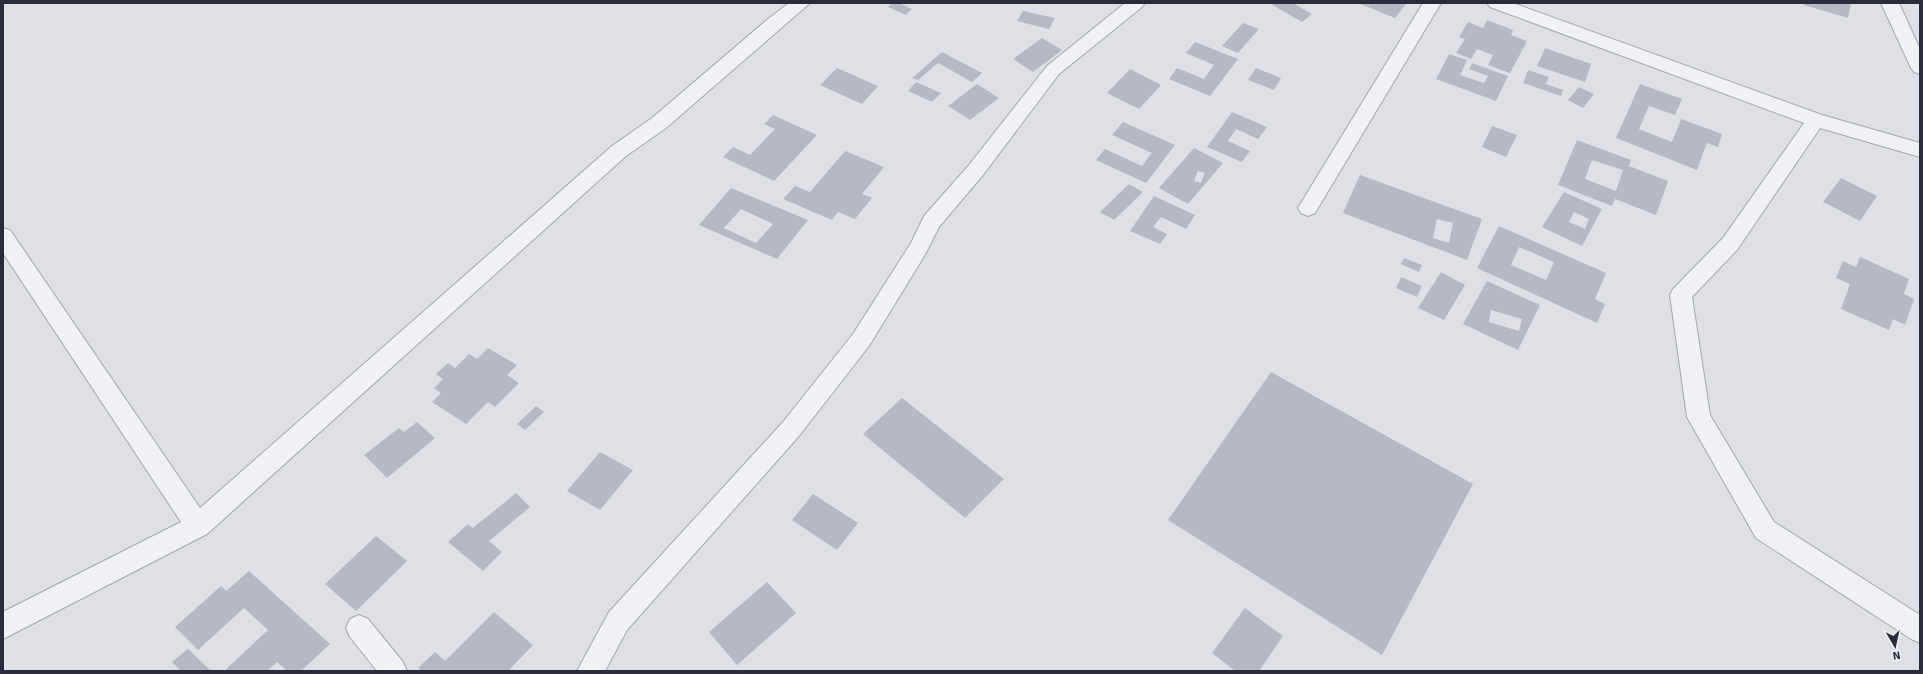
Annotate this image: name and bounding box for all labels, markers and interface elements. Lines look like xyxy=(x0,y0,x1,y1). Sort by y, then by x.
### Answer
north arrow xyxy=(1875,626,1915,666)
text: N xyxy=(1892,648,1901,662)

